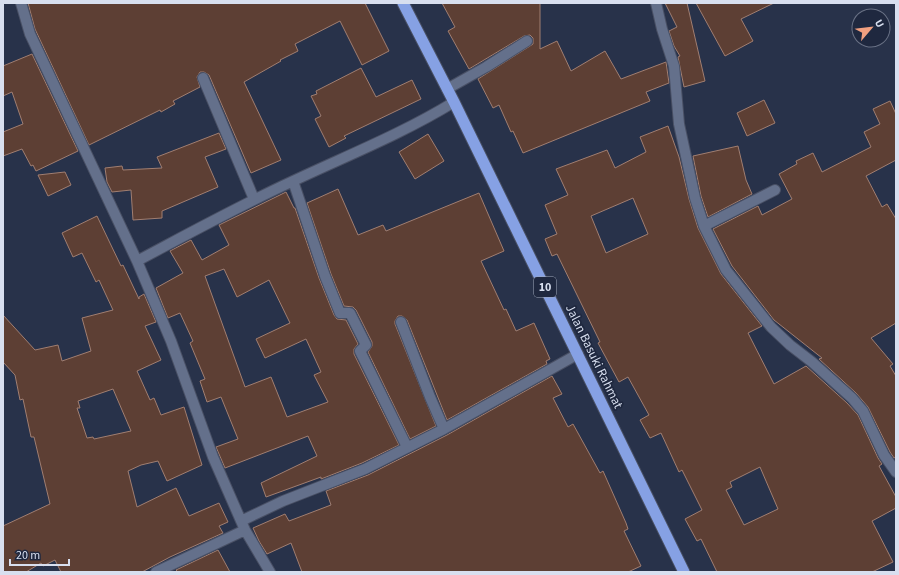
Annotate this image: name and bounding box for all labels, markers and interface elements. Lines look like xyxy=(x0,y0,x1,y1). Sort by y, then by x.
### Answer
north arrow xyxy=(851,8,891,48)
text: U xyxy=(871,17,888,30)
road number: 10 xyxy=(534,277,556,297)
street label: Jalan Basuki Rahmat xyxy=(561,301,627,412)
scale bar xyxy=(10,541,69,567)
text: 20 m xyxy=(16,547,40,564)

